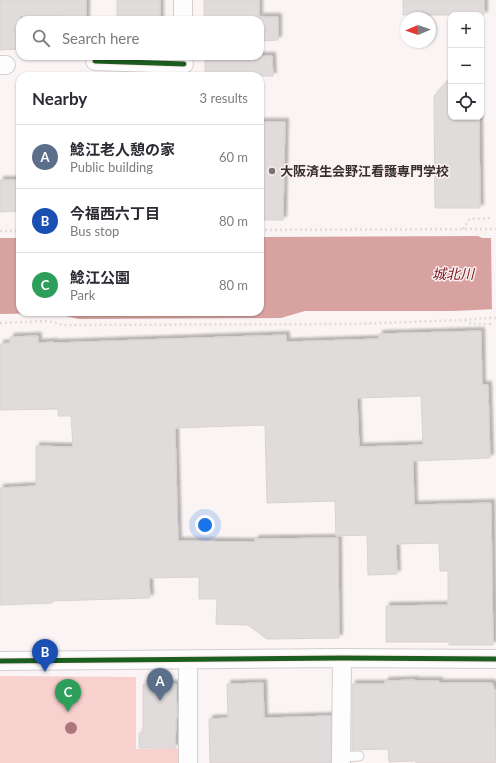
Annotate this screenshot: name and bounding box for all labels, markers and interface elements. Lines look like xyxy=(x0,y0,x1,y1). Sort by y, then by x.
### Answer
north arrow xyxy=(400,12,436,48)
map controls xyxy=(448,12,484,120)
button: + xyxy=(448,12,484,48)
search box xyxy=(16,16,264,60)
icon: search xyxy=(30,27,52,49)
text: Search here xyxy=(62,29,139,47)
button: − xyxy=(448,48,484,84)
button: locate xyxy=(448,84,484,120)
text: Nearby xyxy=(32,88,87,109)
text: 3 results xyxy=(200,90,248,106)
text: 鯰江老人憩の家 xyxy=(70,140,175,158)
text: A xyxy=(40,149,50,165)
text: 60 m xyxy=(219,149,248,165)
text: Public building xyxy=(70,159,153,175)
place label: 大阪済生会野江看護専門学校 xyxy=(280,163,449,179)
marker: 大阪済生会野江看護専門学校 xyxy=(267,166,277,176)
text: 今福西六丁目 xyxy=(70,204,160,222)
text: B xyxy=(41,213,49,229)
text: 80 m xyxy=(219,213,248,229)
text: Bus stop xyxy=(70,223,119,239)
water label: 城北川 xyxy=(432,265,476,282)
text: 鯰江公園 xyxy=(70,268,130,286)
text: C xyxy=(41,277,49,293)
text: 80 m xyxy=(219,277,248,293)
text: Park xyxy=(70,287,95,303)
your location xyxy=(195,515,215,535)
pin: B xyxy=(32,639,58,672)
pin: A xyxy=(147,668,173,701)
pin: C xyxy=(55,679,81,712)

